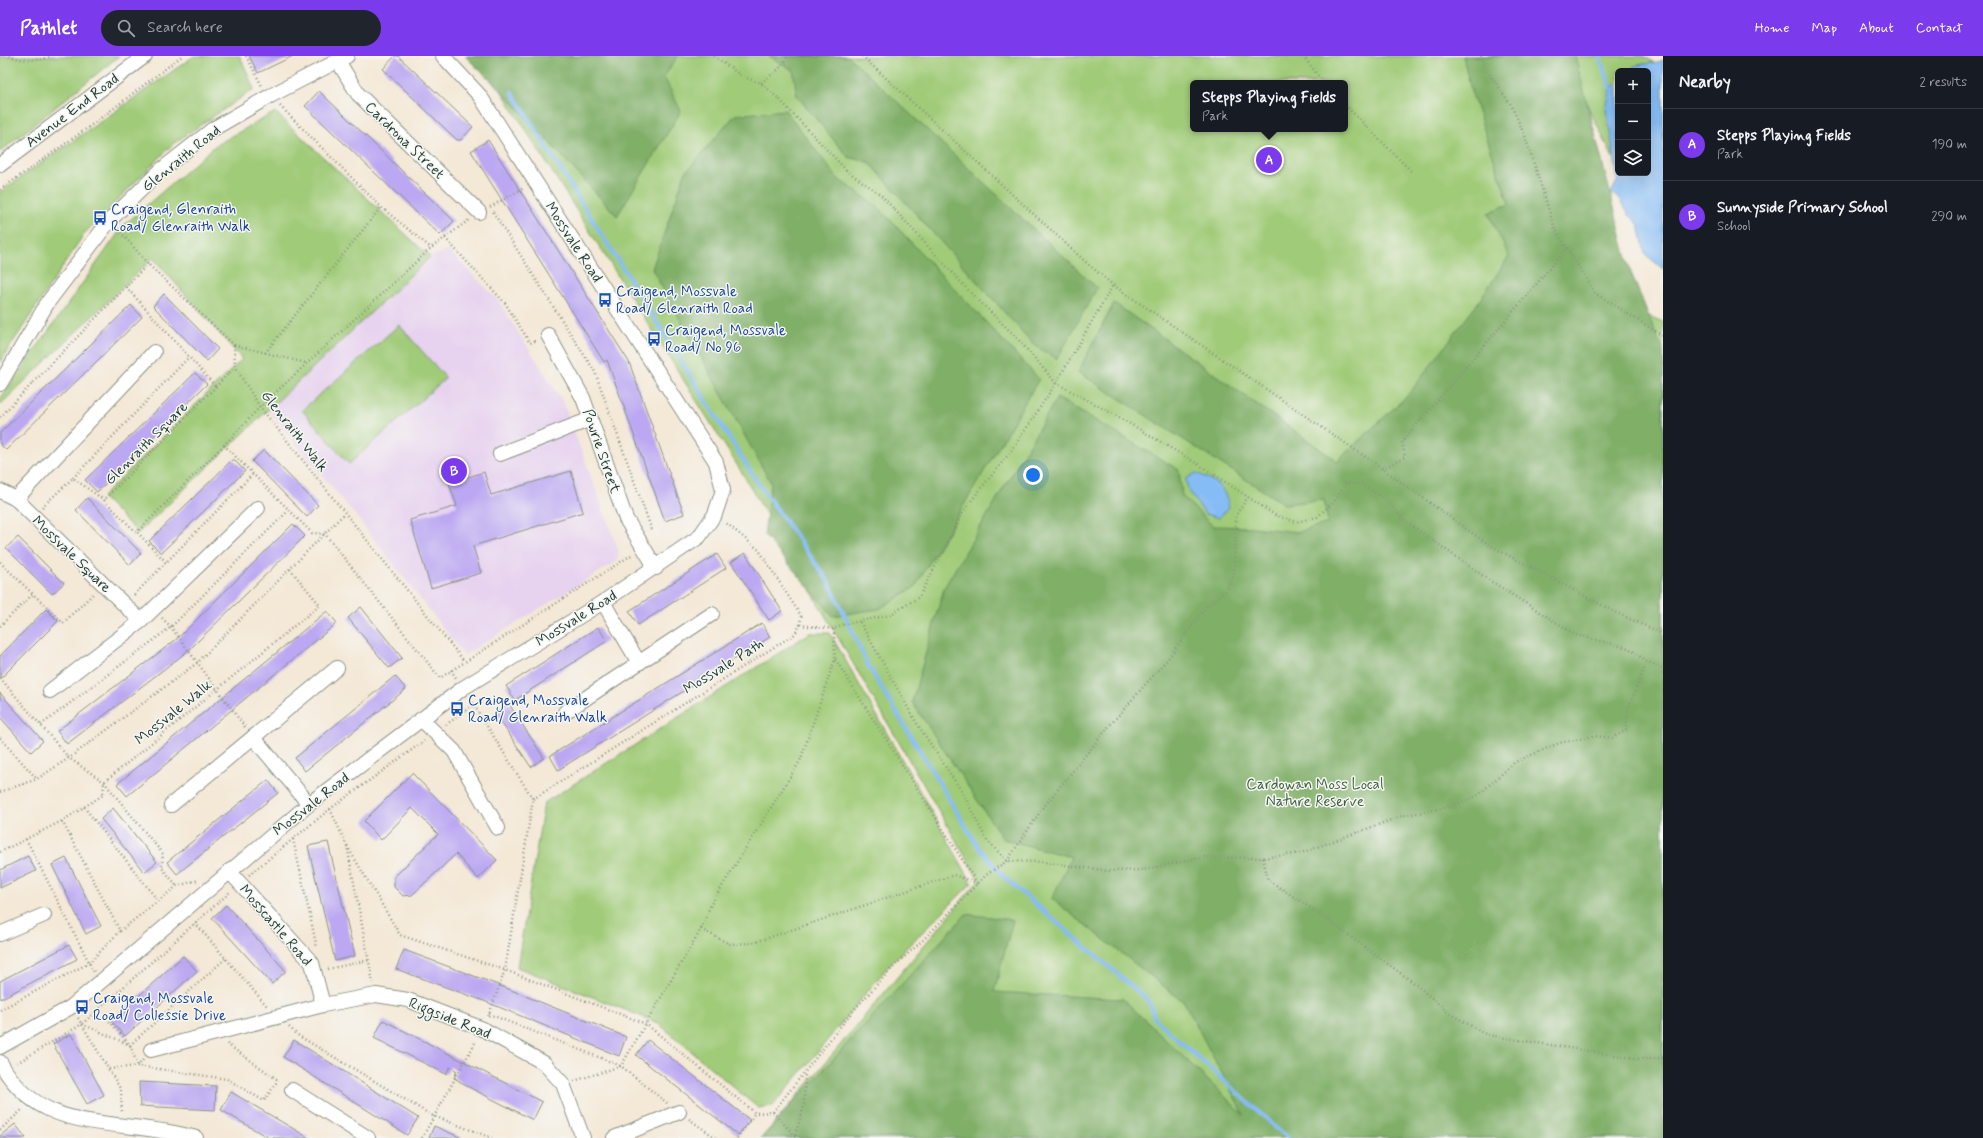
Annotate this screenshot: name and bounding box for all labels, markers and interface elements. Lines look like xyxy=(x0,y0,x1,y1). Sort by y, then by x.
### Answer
search box xyxy=(101,10,381,46)
text: Pathlet xyxy=(20,16,77,41)
icon: search xyxy=(115,17,137,39)
text: Search here xyxy=(147,18,223,38)
text: Home xyxy=(1755,19,1789,37)
text: Map xyxy=(1811,19,1837,37)
text: About xyxy=(1859,19,1894,37)
text: Contact xyxy=(1916,19,1963,37)
map controls xyxy=(1615,68,1651,176)
button: + xyxy=(1615,68,1651,104)
street label: Avenue End Road xyxy=(22,69,123,153)
text: Nearby xyxy=(1679,71,1731,93)
text: 2 results xyxy=(1920,74,1967,91)
popup xyxy=(1190,80,1348,132)
text: Stepps Playing Fields xyxy=(1202,88,1336,108)
street label: Cardrona Street xyxy=(360,97,449,184)
button: − xyxy=(1615,104,1651,140)
text: Park xyxy=(1202,108,1228,125)
street label: Glenraith Road xyxy=(138,121,225,197)
text: Stepps Playing Fields xyxy=(1717,126,1851,146)
text: A xyxy=(1688,136,1696,153)
text: 190 m xyxy=(1932,136,1967,153)
button: layers xyxy=(1615,140,1651,176)
pin: A xyxy=(1256,145,1282,175)
text: Park xyxy=(1717,146,1743,163)
street label: Mossvale Road xyxy=(540,198,607,287)
text: Sunnyside Primary School xyxy=(1717,198,1888,218)
place label: Craigend, Glenraith Road/ Glenraith Walk xyxy=(111,200,250,237)
text: B xyxy=(1688,208,1696,225)
text: 290 m xyxy=(1931,208,1967,225)
bus stop icon: Craigend, Glenraith Road/ Glenraith Walk xyxy=(92,210,108,226)
text: School xyxy=(1717,218,1751,235)
place label: Craigend, Mossvale Road/ Glenraith Road xyxy=(616,282,753,319)
bus stop icon: Craigend, Mossvale Road/ Glenraith Road xyxy=(597,292,613,308)
place label: Craigend, Mossvale Road/ No 96 xyxy=(665,321,786,358)
bus stop icon: Craigend, Mossvale Road/ No 96 xyxy=(646,331,662,347)
street label: Glenraith Walk xyxy=(256,387,332,477)
street label: Glenraith Square xyxy=(101,398,193,490)
street label: Powrie Street xyxy=(577,407,625,496)
pin: B xyxy=(441,456,467,486)
your location xyxy=(1023,465,1043,485)
street label: Mossvale Square xyxy=(27,512,115,598)
street label: Mossvale Road xyxy=(532,586,621,652)
street label: Mossvale Path xyxy=(679,634,768,700)
street label: Mossvale Walk xyxy=(131,675,217,750)
place label: Craigend, Mossvale Road/ Glenraith Walk xyxy=(468,691,607,728)
bus stop icon: Craigend, Mossvale Road/ Glenraith Walk xyxy=(449,701,465,717)
street label: Mossvale Road xyxy=(269,768,354,841)
park label: Cardowan Moss Local Nature Reserve xyxy=(1246,775,1384,812)
street label: Mosscastle Road xyxy=(234,880,316,971)
place label: Craigend, Mossvale Road/ Collessie Drive xyxy=(93,989,226,1026)
street label: Riggside Road xyxy=(405,993,494,1045)
bus stop icon: Craigend, Mossvale Road/ Collessie Drive xyxy=(74,999,90,1015)

